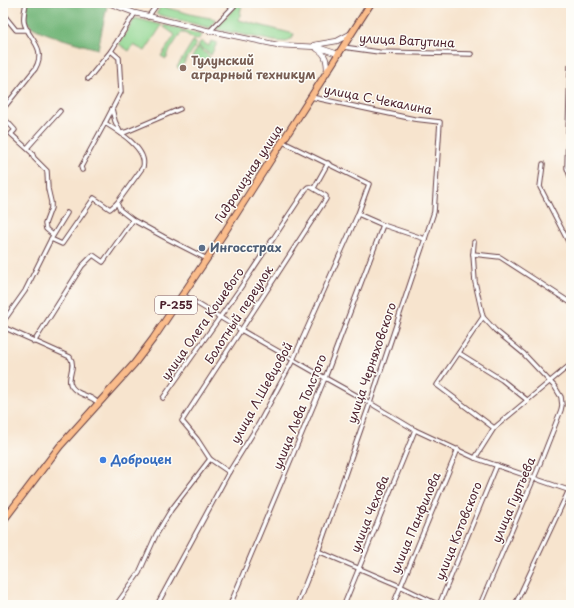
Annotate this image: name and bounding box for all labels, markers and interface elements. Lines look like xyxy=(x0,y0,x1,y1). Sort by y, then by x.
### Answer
street label: улица Ватутина xyxy=(359,29,456,52)
place label: Тулунский аграрный техникум xyxy=(191,51,315,83)
marker: Тулунский аграрный техникум xyxy=(178,63,188,73)
street label: улица С.Чекалина xyxy=(323,80,434,118)
street label: Гидролизная улица xyxy=(210,121,287,226)
place label: Ингосстрах xyxy=(210,238,282,256)
marker: Ингосстрах xyxy=(197,243,207,253)
street label: Болотный переулок xyxy=(199,261,277,367)
street label: улица Олега Кошевого xyxy=(156,263,248,383)
road number: Р-255 xyxy=(155,296,197,314)
street label: улица Черняховского xyxy=(342,300,400,426)
street label: улица Л.Шевцовой xyxy=(226,339,296,446)
street label: улица Льва Толстого xyxy=(268,351,331,472)
place label: Доброцен xyxy=(110,450,172,468)
street label: улица Гуртьева xyxy=(487,453,539,545)
marker: Доброцен xyxy=(98,455,108,465)
street label: улица Панфилова xyxy=(386,469,445,576)
street label: улица Чехова xyxy=(345,472,393,555)
street label: улица Котовского xyxy=(430,478,486,583)

